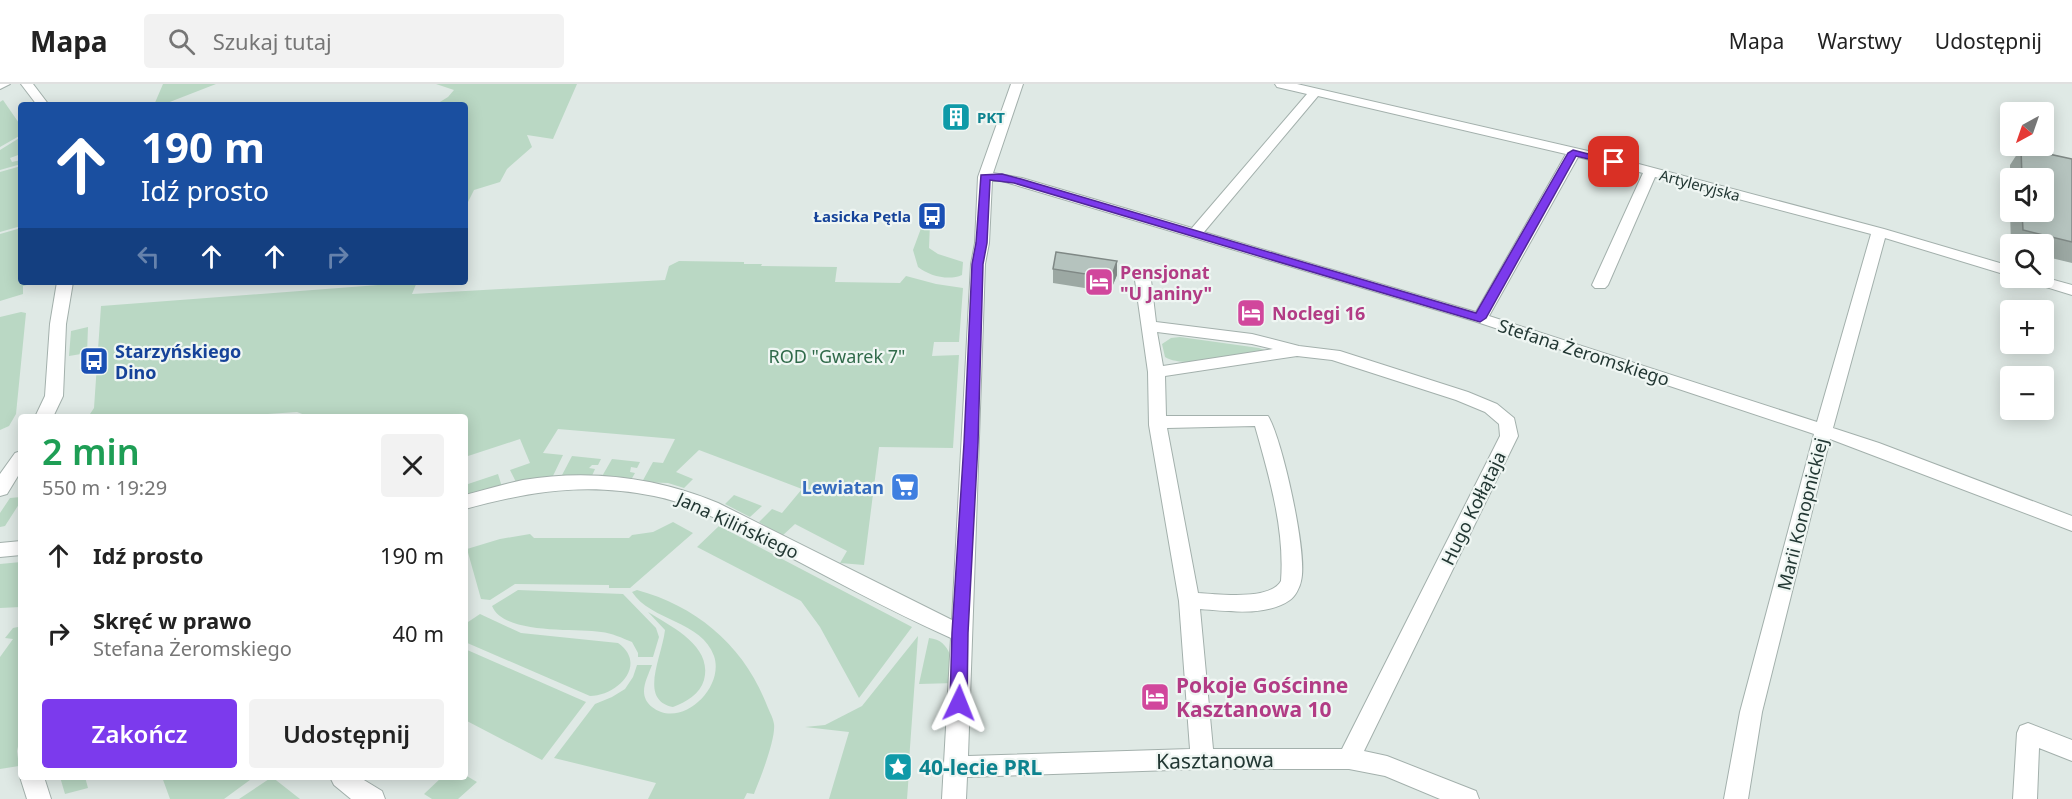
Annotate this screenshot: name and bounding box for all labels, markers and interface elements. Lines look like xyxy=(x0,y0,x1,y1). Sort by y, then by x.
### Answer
search box xyxy=(144,14,564,68)
text: Mapa xyxy=(30,22,108,60)
icon: search xyxy=(165,25,198,58)
text: Szukaj tutaj xyxy=(213,26,332,56)
text: Mapa xyxy=(1729,27,1784,55)
text: Warstwy xyxy=(1817,27,1902,55)
text: Udostępnij xyxy=(1935,27,2042,55)
building icon: PKT xyxy=(940,101,972,133)
north arrow xyxy=(2000,102,2054,156)
map controls xyxy=(2000,102,2054,420)
place label: PKT xyxy=(977,107,1005,127)
text: 190 m xyxy=(141,118,265,175)
icon: ahead xyxy=(42,126,120,204)
pin xyxy=(1588,136,1639,187)
icon: arrive xyxy=(1597,145,1630,178)
street label: Artyleryjska xyxy=(1658,165,1742,205)
button: sound xyxy=(2000,168,2054,222)
text: Idź prosto xyxy=(141,172,269,209)
bus stop icon: Łasicka Pętla xyxy=(916,200,948,232)
place label: Łasicka Pętla xyxy=(813,206,911,226)
button: search xyxy=(2000,234,2054,288)
icon: left xyxy=(132,240,165,273)
icon: ahead xyxy=(195,240,228,273)
icon: ahead xyxy=(258,240,291,273)
icon: right xyxy=(321,240,354,273)
place label: Pensjonat "U Janiny" xyxy=(1120,260,1212,305)
hotel icon: Pensjonat "U Janiny" xyxy=(1083,266,1115,298)
hotel icon: Noclegi 16 xyxy=(1235,297,1267,329)
button: + xyxy=(2000,300,2054,354)
place label: Noclegi 16 xyxy=(1272,301,1365,325)
street label: Stefana Żeromskiego xyxy=(1495,313,1673,391)
place label: Starzyńskiego Dino xyxy=(115,339,241,384)
park label: ROD "Gwarek 7" xyxy=(769,344,905,368)
bus stop icon: Starzyńskiego Dino xyxy=(78,345,110,377)
button: − xyxy=(2000,366,2054,420)
text: 2 min xyxy=(42,427,140,476)
button: close xyxy=(381,434,444,497)
street label: Marii Konopnickiej xyxy=(1771,435,1833,593)
street label: Hugo Kołłątaja xyxy=(1435,447,1511,569)
supermarket icon: Lewiatan xyxy=(889,471,921,503)
text: 550 m · 19:29 xyxy=(42,474,167,501)
place label: Lewiatan xyxy=(802,475,884,499)
street label: Jana Kilińskiego xyxy=(671,485,803,564)
icon: ahead xyxy=(42,539,75,572)
text: Idź prosto xyxy=(93,540,203,570)
text: 190 m xyxy=(380,540,444,570)
text: Skręć w prawo xyxy=(93,605,252,635)
icon: right xyxy=(42,617,75,650)
text: 40 m xyxy=(393,618,444,648)
text: Stefana Żeromskiego xyxy=(93,635,292,662)
position arrow xyxy=(927,671,991,735)
place label: Pokoje Gościnne Kasztanowa 10 xyxy=(1176,671,1348,723)
hotel icon: Pokoje Gościnne Kasztanowa 10 xyxy=(1139,681,1171,713)
button: Zakończ xyxy=(42,699,237,768)
button: Udostępnij xyxy=(249,699,444,768)
street label: Kasztanowa xyxy=(1156,745,1274,775)
place icon: 40-lecie PRL xyxy=(882,751,914,783)
place label: 40-lecie PRL xyxy=(919,753,1042,781)

